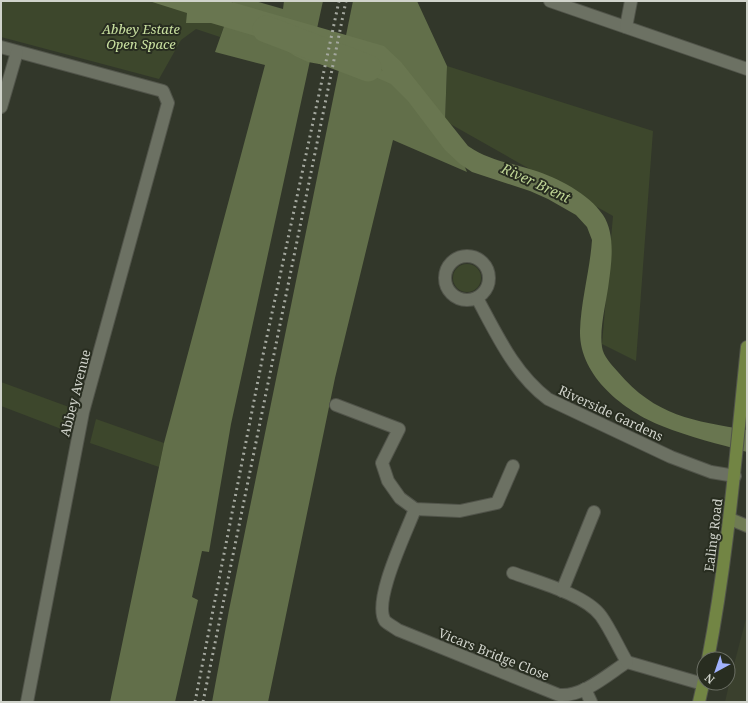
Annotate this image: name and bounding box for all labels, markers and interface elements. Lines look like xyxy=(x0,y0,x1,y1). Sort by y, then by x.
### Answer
park label: Abbey Estate Open Space xyxy=(101,20,181,53)
water label: River Brent xyxy=(498,158,575,207)
street label: Abbey Avenue xyxy=(55,347,95,438)
street label: Riverside Gardens xyxy=(556,381,666,445)
street label: Ealing Road xyxy=(700,497,726,573)
street label: Vicars Bridge Close xyxy=(436,623,552,685)
north arrow xyxy=(696,651,736,691)
text: N xyxy=(701,670,717,688)

